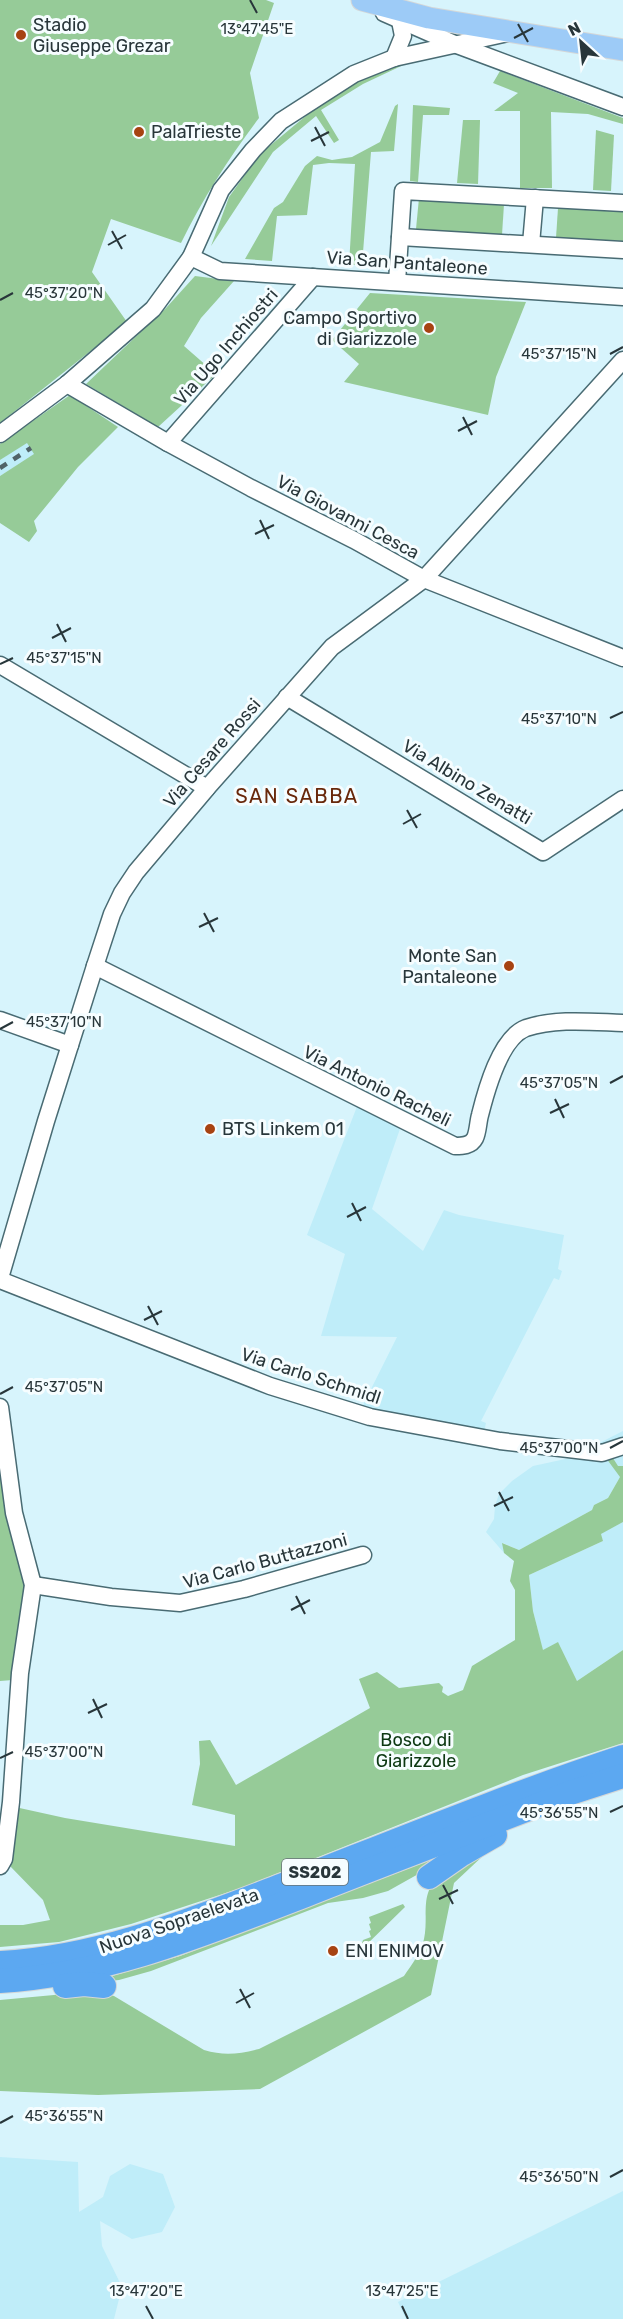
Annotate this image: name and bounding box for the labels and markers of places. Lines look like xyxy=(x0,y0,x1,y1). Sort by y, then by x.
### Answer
place label: Stadio Giuseppe Grezar xyxy=(33,14,171,57)
marker: Stadio Giuseppe Grezar xyxy=(14,28,28,42)
place label: PalaTrieste xyxy=(151,121,241,143)
marker: PalaTrieste xyxy=(132,125,146,139)
place label: Campo Sportivo di Giarizzole xyxy=(283,307,417,350)
marker: Campo Sportivo di Giarizzole xyxy=(422,321,436,335)
place label: Monte San Pantaleone xyxy=(402,945,497,988)
marker: Monte San Pantaleone xyxy=(502,959,516,973)
place label: BTS Linkem 01 xyxy=(222,1118,344,1140)
marker: BTS Linkem 01 xyxy=(203,1122,217,1136)
place label: ENI ENIMOV xyxy=(345,1940,444,1962)
marker: ENI ENIMOV xyxy=(326,1944,340,1958)

